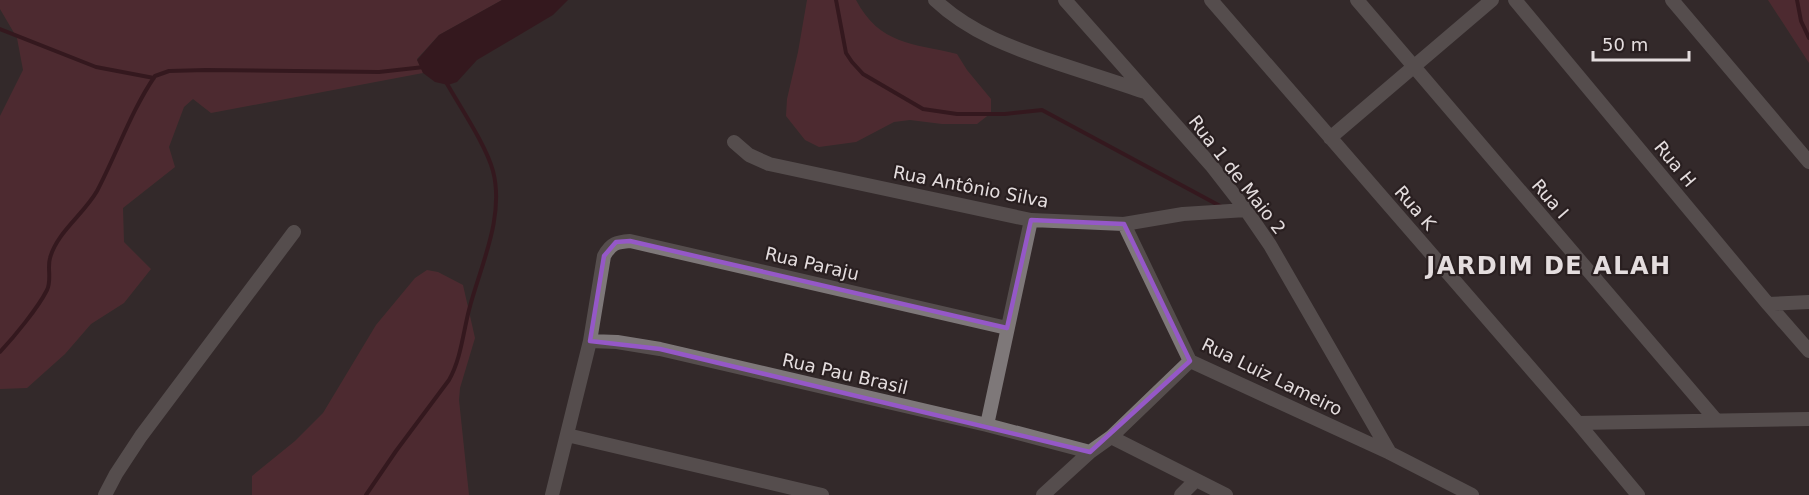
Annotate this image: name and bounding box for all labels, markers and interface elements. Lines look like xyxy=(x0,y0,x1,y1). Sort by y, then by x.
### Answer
scale bar xyxy=(1593,24,1689,62)
text: 50 m xyxy=(1602,34,1648,55)
street label: Rua 1 de Maio 2 xyxy=(1184,111,1290,238)
street label: Rua H xyxy=(1650,136,1701,191)
street label: Rua Antônio Silva xyxy=(892,161,1051,212)
street label: Rua I xyxy=(1528,175,1573,223)
street label: Rua K xyxy=(1391,181,1441,235)
street label: Rua Paraju xyxy=(763,243,861,285)
district label: JARDIM DE ALAH xyxy=(1424,252,1672,280)
street label: Rua Luiz Lameiro xyxy=(1198,333,1346,420)
street label: Rua Pau Brasil xyxy=(780,349,910,398)

